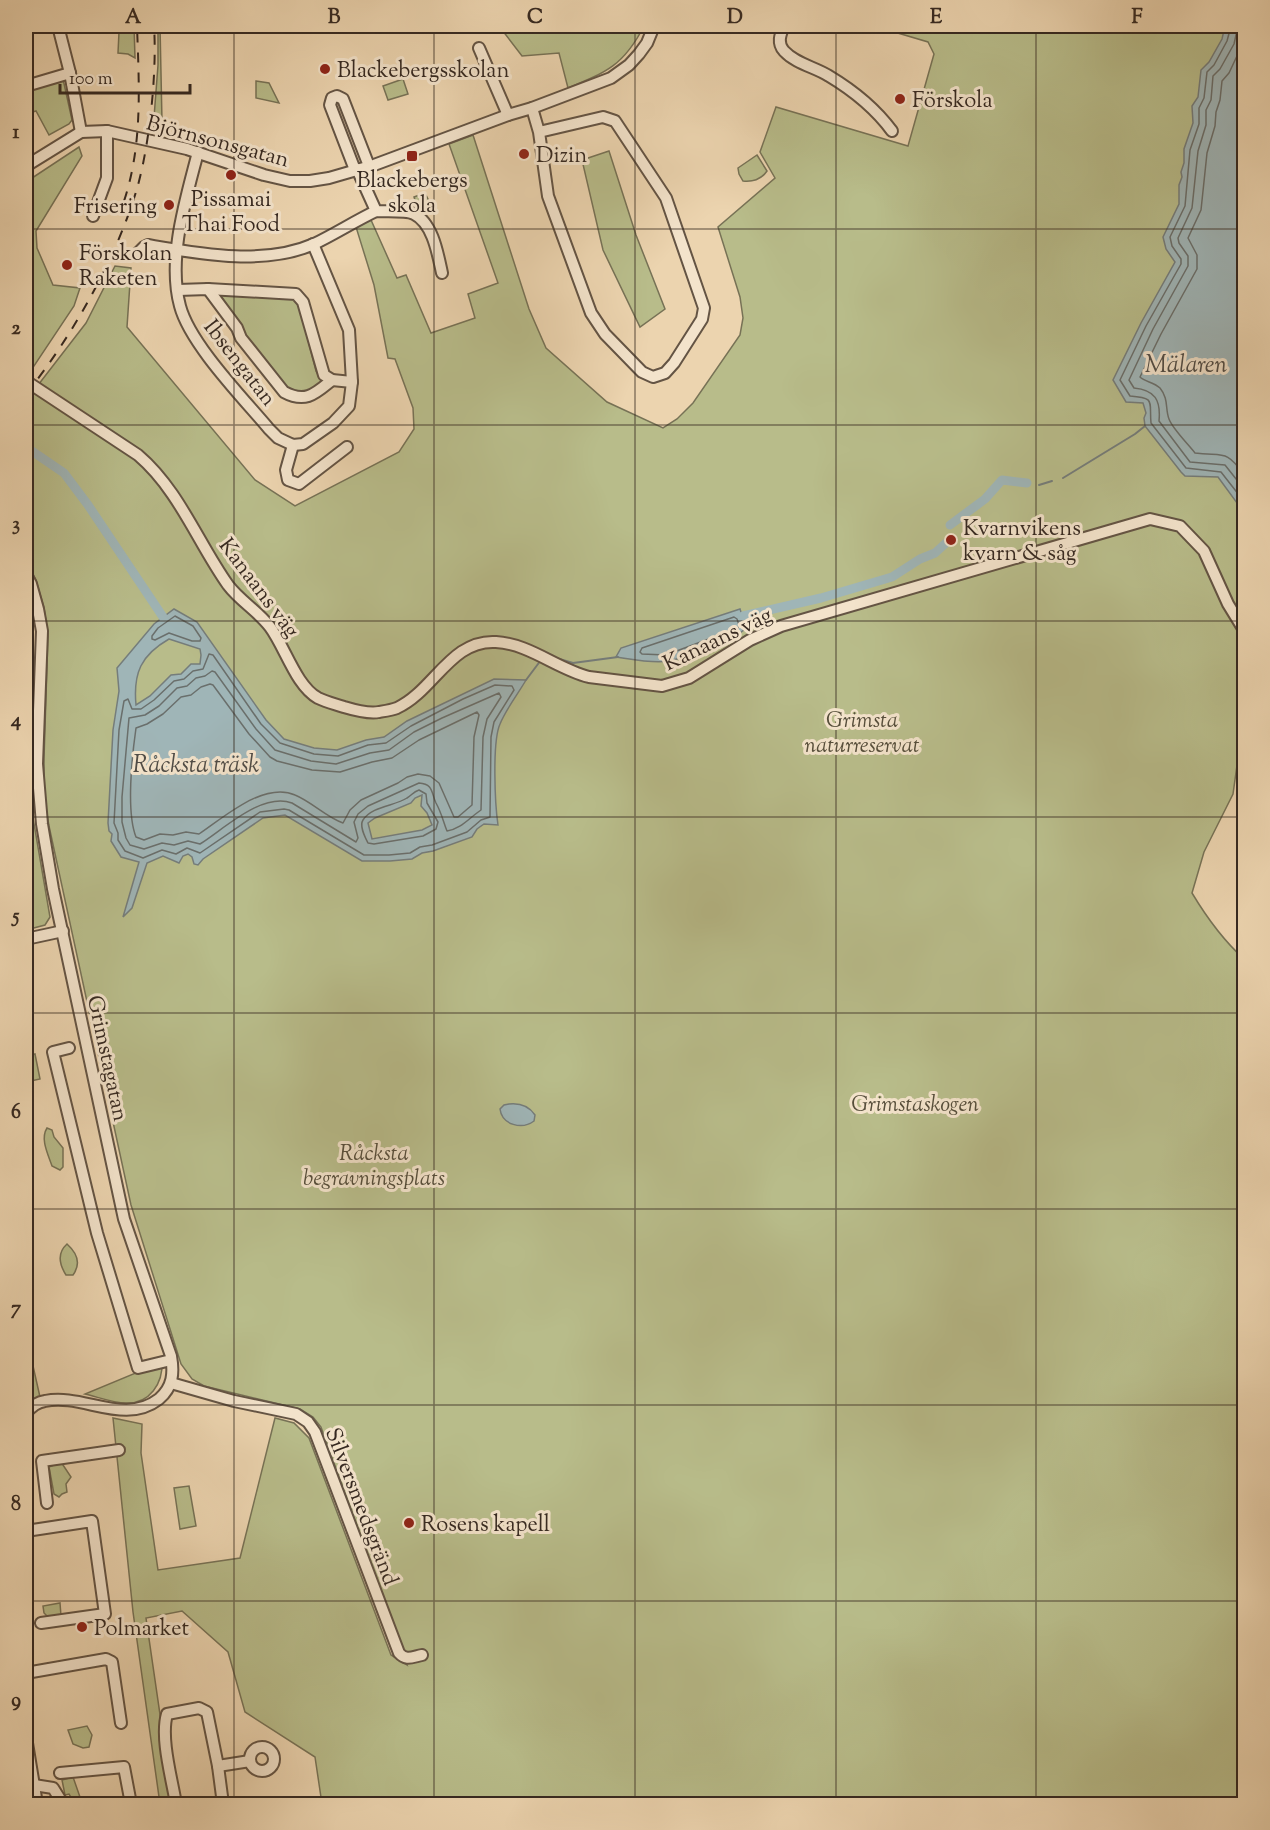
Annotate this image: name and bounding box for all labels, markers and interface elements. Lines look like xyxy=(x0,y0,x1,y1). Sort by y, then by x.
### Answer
text: A xyxy=(125,4,142,33)
text: B xyxy=(328,4,341,33)
text: C xyxy=(527,4,543,33)
text: D xyxy=(727,4,743,33)
text: E xyxy=(930,4,943,33)
text: F xyxy=(1131,4,1143,33)
place label: Blackebergsskolan xyxy=(337,56,510,88)
scale bar xyxy=(60,57,190,95)
marker: Blackebergsskolan xyxy=(318,62,332,76)
text: 100 m xyxy=(69,67,113,93)
place label: Förskola xyxy=(912,86,993,118)
marker: Förskola xyxy=(893,92,907,106)
street label: Björnsonsgatan xyxy=(142,108,292,177)
text: 1 xyxy=(13,119,20,148)
place label: Dizin xyxy=(536,141,587,173)
marker: Dizin xyxy=(517,147,531,161)
marker: Blackebergs skola xyxy=(405,149,419,163)
place label: Blackebergs skola xyxy=(356,166,468,223)
marker: Pissamai Thai Food xyxy=(224,168,238,182)
place label: Pissamai Thai Food xyxy=(182,185,280,242)
place label: Frisering xyxy=(74,192,157,224)
marker: Frisering xyxy=(162,198,176,212)
place label: Förskolan Raketen xyxy=(79,239,173,296)
marker: Förskolan Raketen xyxy=(60,258,74,272)
street label: Ibsengatan xyxy=(194,314,283,414)
text: 2 xyxy=(11,315,21,344)
water label: Mälaren xyxy=(1145,349,1228,383)
text: 3 xyxy=(12,511,20,540)
place label: Kvarnvikens kvarn & såg xyxy=(963,514,1081,571)
street label: Kanaans väg xyxy=(209,532,306,646)
marker: Kvarnvikens kvarn & såg xyxy=(944,533,958,547)
street label: Kanaans väg xyxy=(658,600,778,681)
park label: Grimsta naturreservat xyxy=(805,706,920,763)
text: 4 xyxy=(10,707,21,736)
water label: Råcksta träsk xyxy=(133,749,259,783)
text: 5 xyxy=(11,903,20,932)
street label: Grimstagatan xyxy=(77,993,135,1125)
park label: Grimstaskogen xyxy=(851,1090,979,1122)
text: 6 xyxy=(11,1099,21,1128)
park label: Råcksta begravningsplats xyxy=(303,1139,445,1196)
text: 7 xyxy=(11,1295,22,1324)
street label: Silversmedsgränd xyxy=(315,1423,405,1591)
text: 8 xyxy=(11,1491,21,1520)
place label: Rosens kapell xyxy=(421,1510,550,1542)
marker: Rosens kapell xyxy=(402,1516,416,1530)
place label: Polmarket xyxy=(94,1614,189,1646)
marker: Polmarket xyxy=(75,1620,89,1634)
text: 9 xyxy=(11,1687,21,1716)

